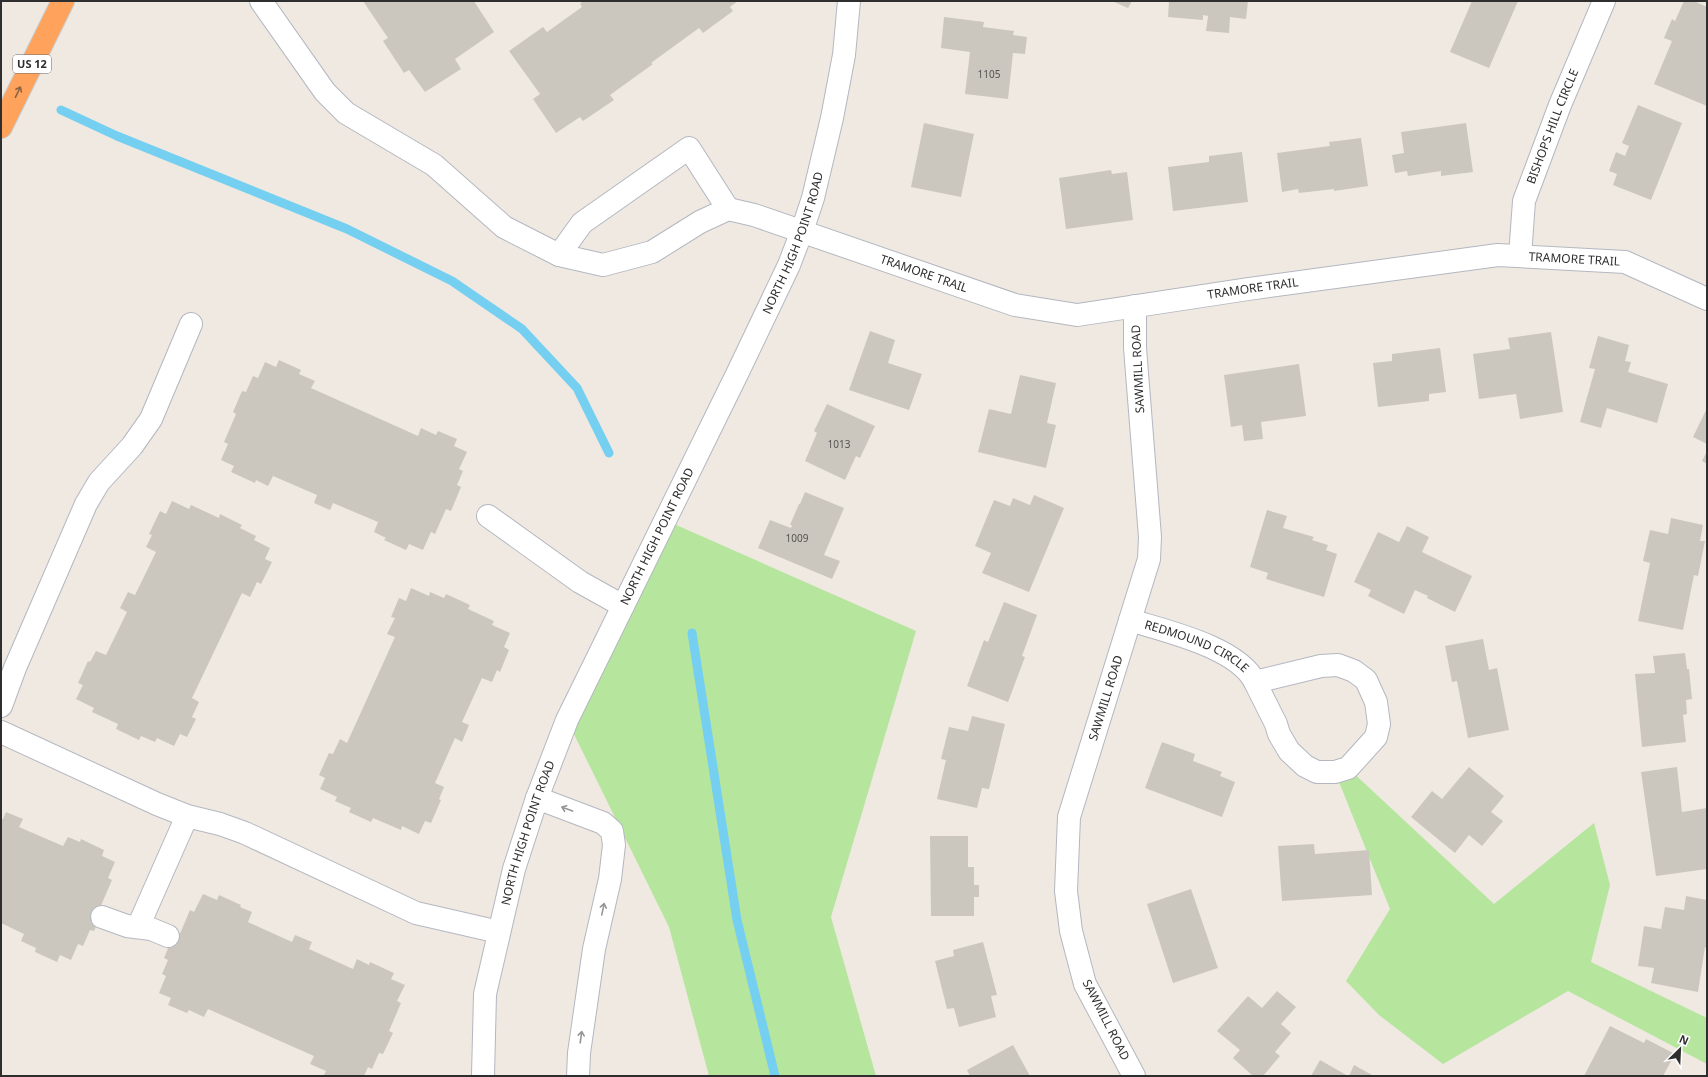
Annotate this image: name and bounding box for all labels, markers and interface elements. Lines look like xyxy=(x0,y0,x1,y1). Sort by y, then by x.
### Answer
road number: US 12 xyxy=(13,55,51,73)
street label: BISHOPS HILL CIRCLE xyxy=(1522,66,1582,186)
house number: 1105 xyxy=(978,67,1001,81)
one-way arrow xyxy=(15,86,22,98)
street label: NORTH HIGH POINT ROAD xyxy=(758,170,827,317)
street label: TRAMORE TRAIL xyxy=(1528,248,1621,270)
street label: TRAMORE TRAIL xyxy=(878,250,970,296)
street label: TRAMORE TRAIL xyxy=(1206,273,1299,303)
street label: SAWMILL ROAD xyxy=(1127,324,1148,414)
house number: 1013 xyxy=(828,437,851,451)
street label: NORTH HIGH POINT ROAD xyxy=(616,464,698,608)
house number: 1009 xyxy=(786,531,809,545)
street label: REDMOUND CIRCLE xyxy=(1143,616,1253,676)
street label: SAWMILL ROAD xyxy=(1084,653,1127,743)
street label: NORTH HIGH POINT ROAD xyxy=(497,758,559,907)
one-way arrow xyxy=(562,804,574,812)
one-way arrow xyxy=(599,903,607,916)
street label: SAWMILL ROAD xyxy=(1079,976,1134,1063)
north arrow xyxy=(1660,1029,1700,1069)
one-way arrow xyxy=(577,1031,585,1044)
text: N xyxy=(1677,1031,1691,1048)

